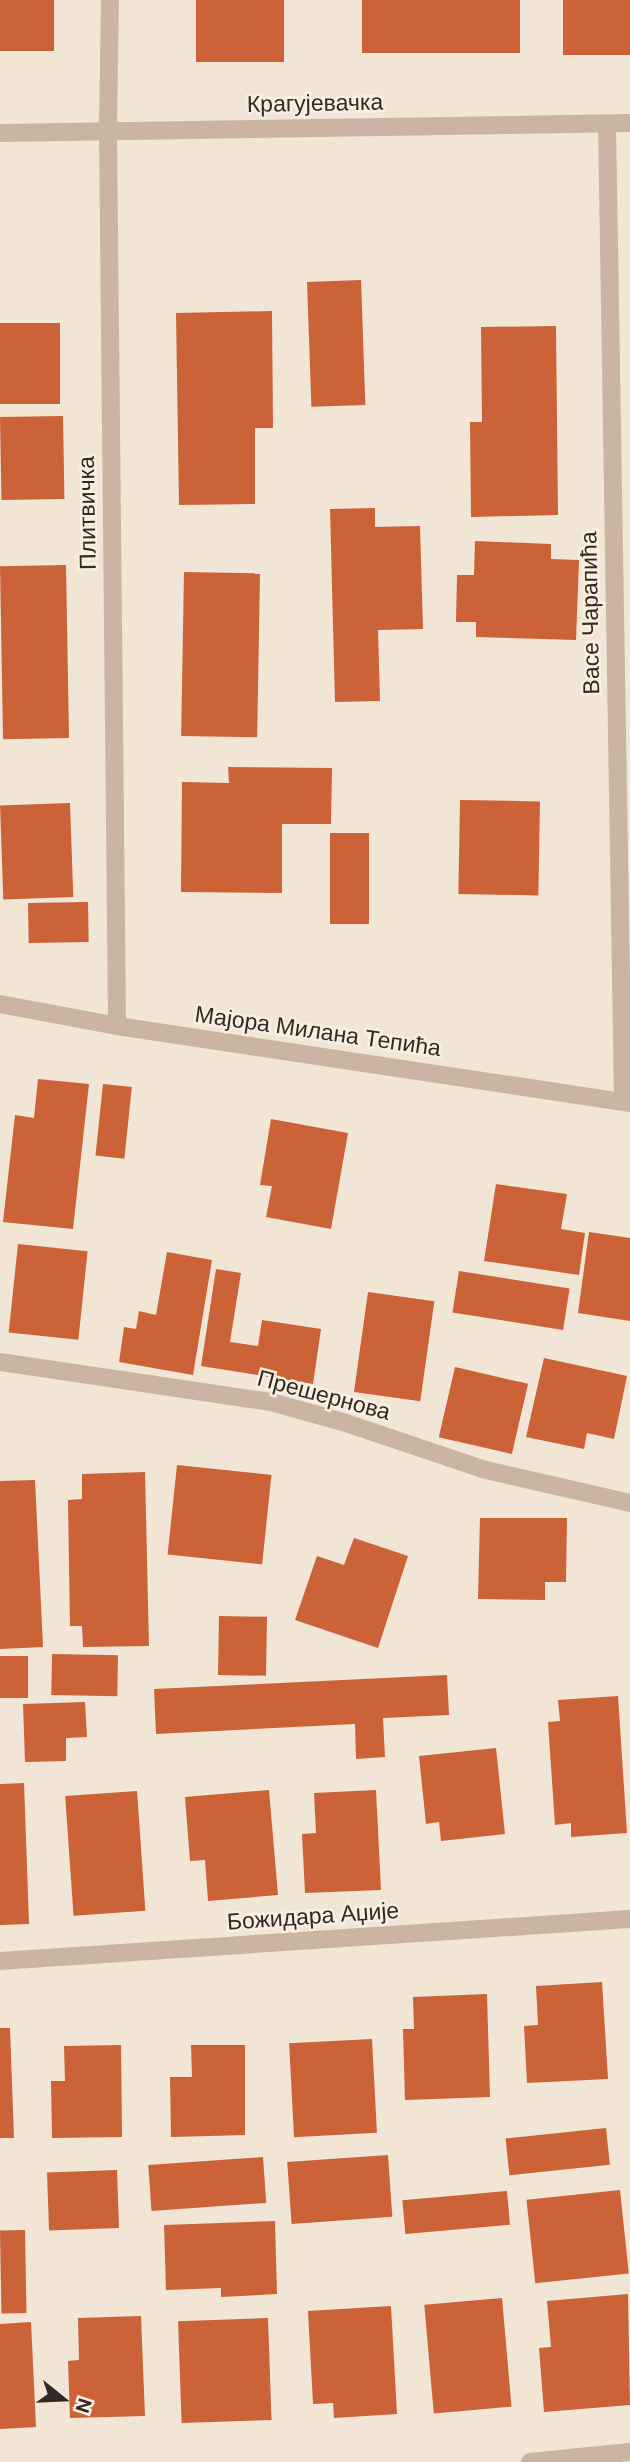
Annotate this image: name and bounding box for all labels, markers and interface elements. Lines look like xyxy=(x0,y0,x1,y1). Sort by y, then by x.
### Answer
street label: Крагујевачка xyxy=(247,88,383,118)
street label: Плитвичка xyxy=(72,456,102,570)
street label: Васе Чарапића xyxy=(575,531,605,695)
street label: Мајора Милана Тепића xyxy=(193,1000,443,1062)
street label: Прешернова xyxy=(255,1364,393,1426)
street label: Божидара Аџије xyxy=(226,1896,400,1936)
north arrow xyxy=(28,2364,98,2434)
text: N xyxy=(69,2395,97,2416)

